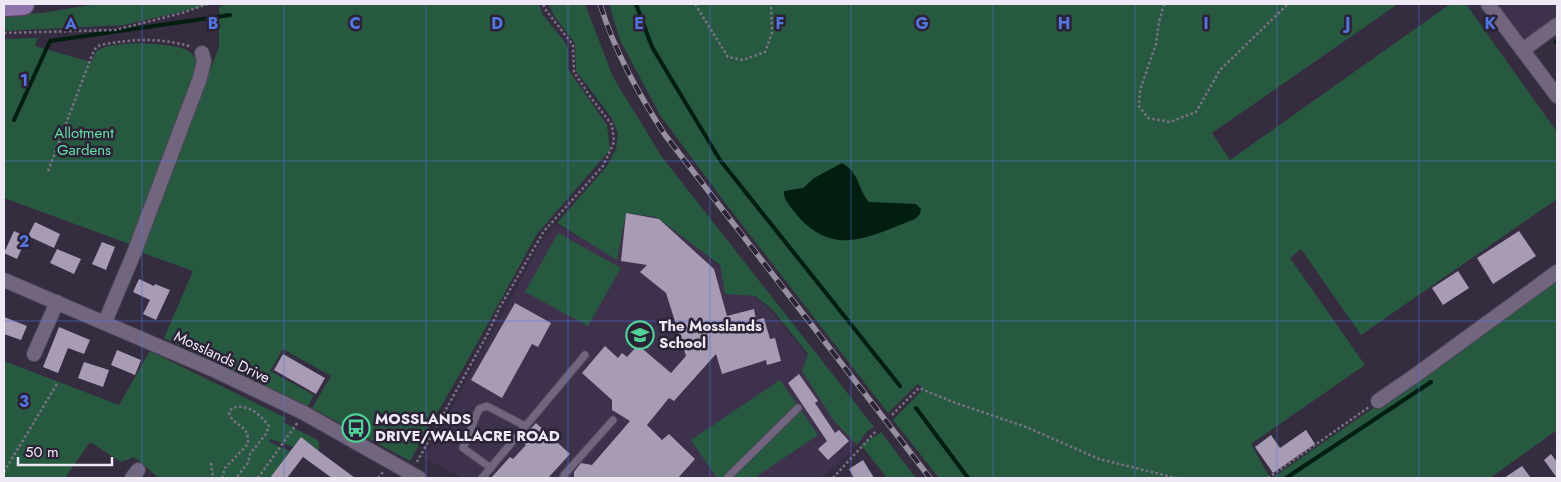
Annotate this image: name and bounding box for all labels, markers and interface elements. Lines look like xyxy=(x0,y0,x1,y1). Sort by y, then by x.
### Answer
text: A xyxy=(64,12,77,35)
text: B xyxy=(208,12,218,35)
text: C xyxy=(349,12,361,35)
text: D xyxy=(491,12,503,35)
text: E xyxy=(634,12,644,35)
text: F xyxy=(776,12,784,35)
text: G xyxy=(915,12,929,35)
text: H xyxy=(1058,12,1070,35)
text: I xyxy=(1203,12,1209,35)
text: J xyxy=(1342,12,1351,35)
text: K xyxy=(1484,12,1496,35)
text: 1 xyxy=(20,69,28,92)
park label: Allotment Gardens xyxy=(54,122,114,161)
text: 2 xyxy=(19,230,29,253)
place label: The Mosslands School xyxy=(659,315,762,354)
school or university icon: The Mosslands School xyxy=(625,320,655,350)
street label: Mosslands Drive xyxy=(170,325,274,389)
text: 3 xyxy=(19,390,29,413)
place label: MOSSLANDS DRIVE/WALLACRE ROAD xyxy=(375,408,560,447)
bus stop icon: MOSSLANDS DRIVE/WALLACRE ROAD xyxy=(341,413,371,443)
scale bar xyxy=(18,434,111,466)
text: 50 m xyxy=(25,441,59,463)

